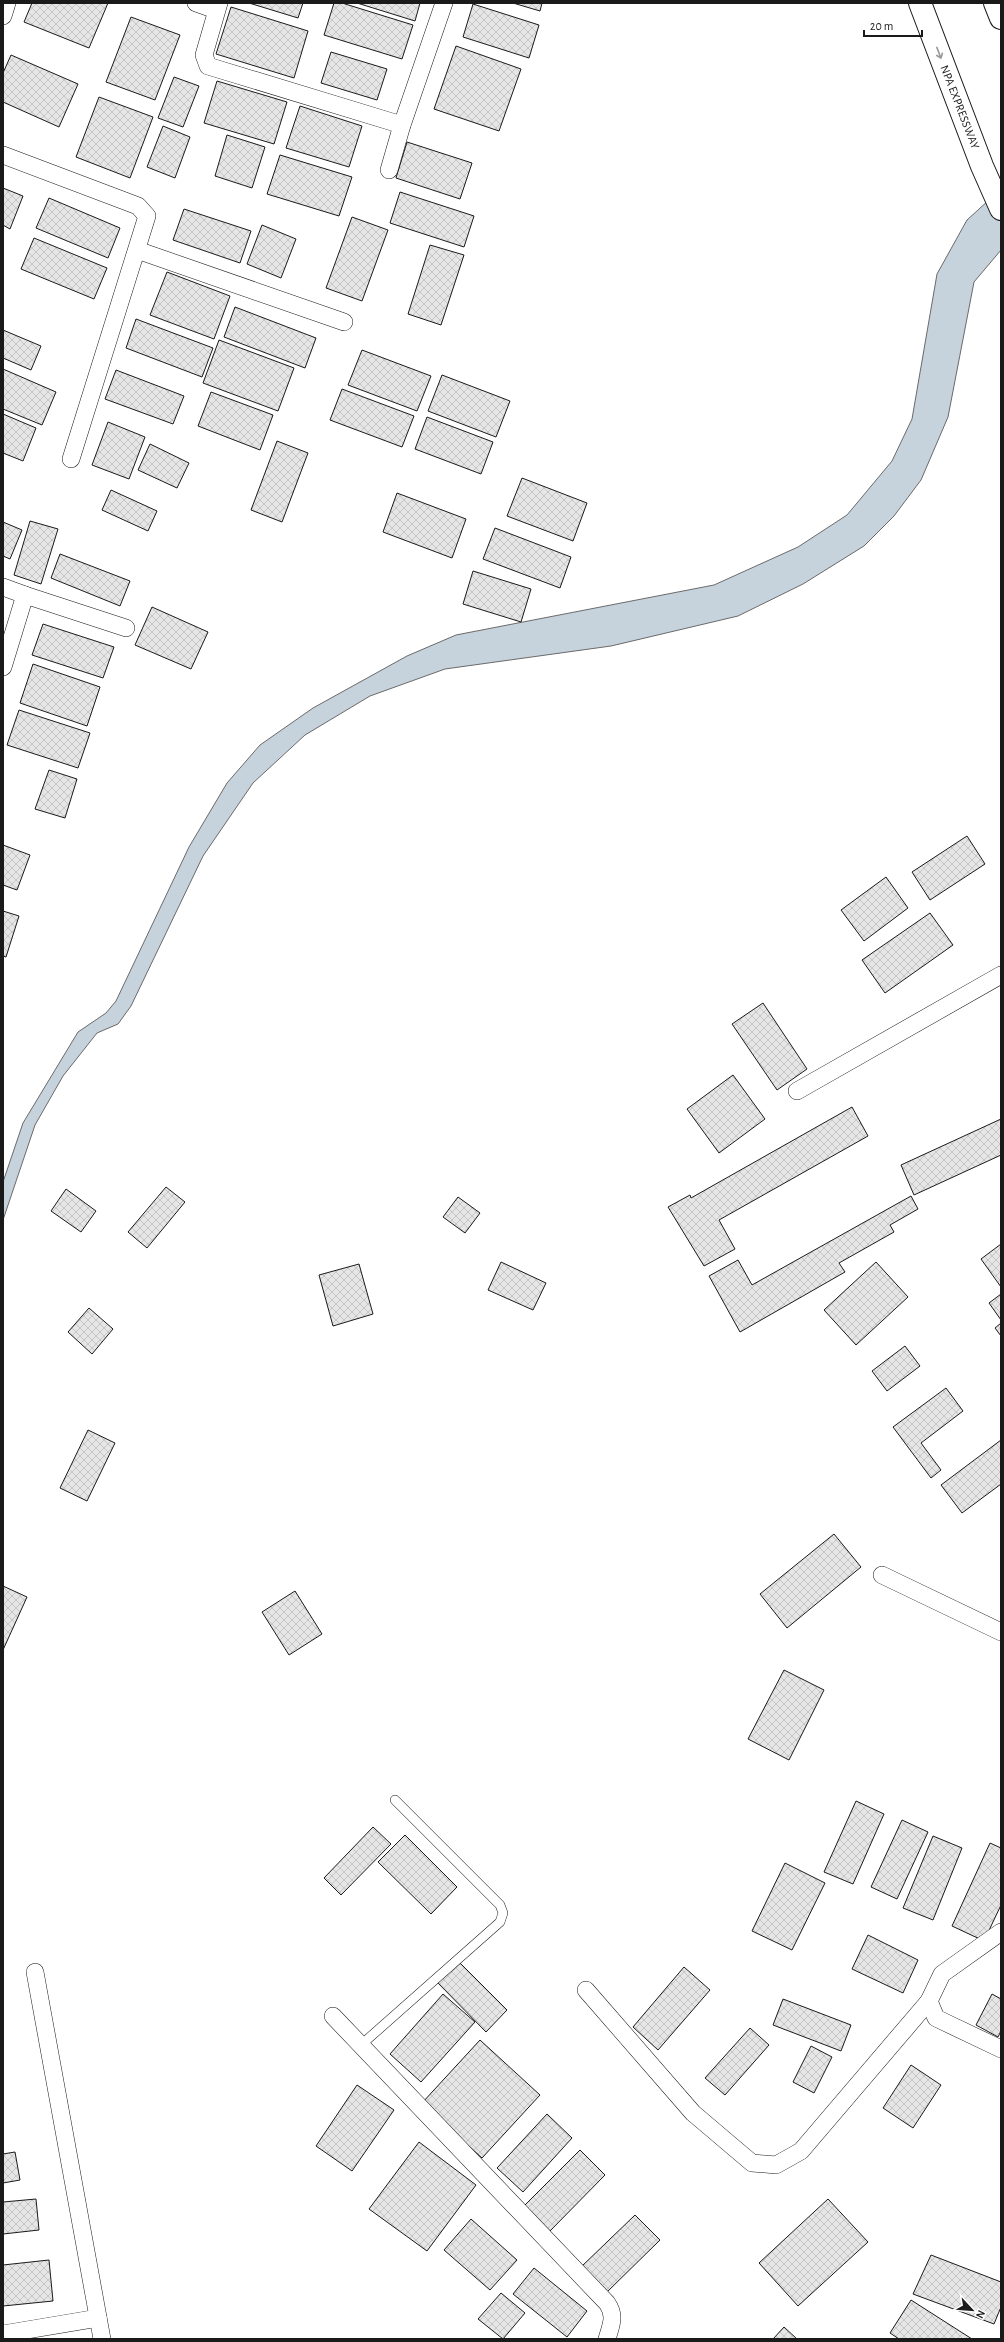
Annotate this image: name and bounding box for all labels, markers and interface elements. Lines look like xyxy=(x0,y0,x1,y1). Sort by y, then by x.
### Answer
scale bar xyxy=(864,12,922,38)
text: 20 m xyxy=(870,20,893,32)
one-way arrow xyxy=(936,46,944,58)
street label: NPA EXPRESSWAY xyxy=(938,63,982,151)
north arrow xyxy=(952,2290,992,2330)
text: N xyxy=(974,2308,987,2320)

